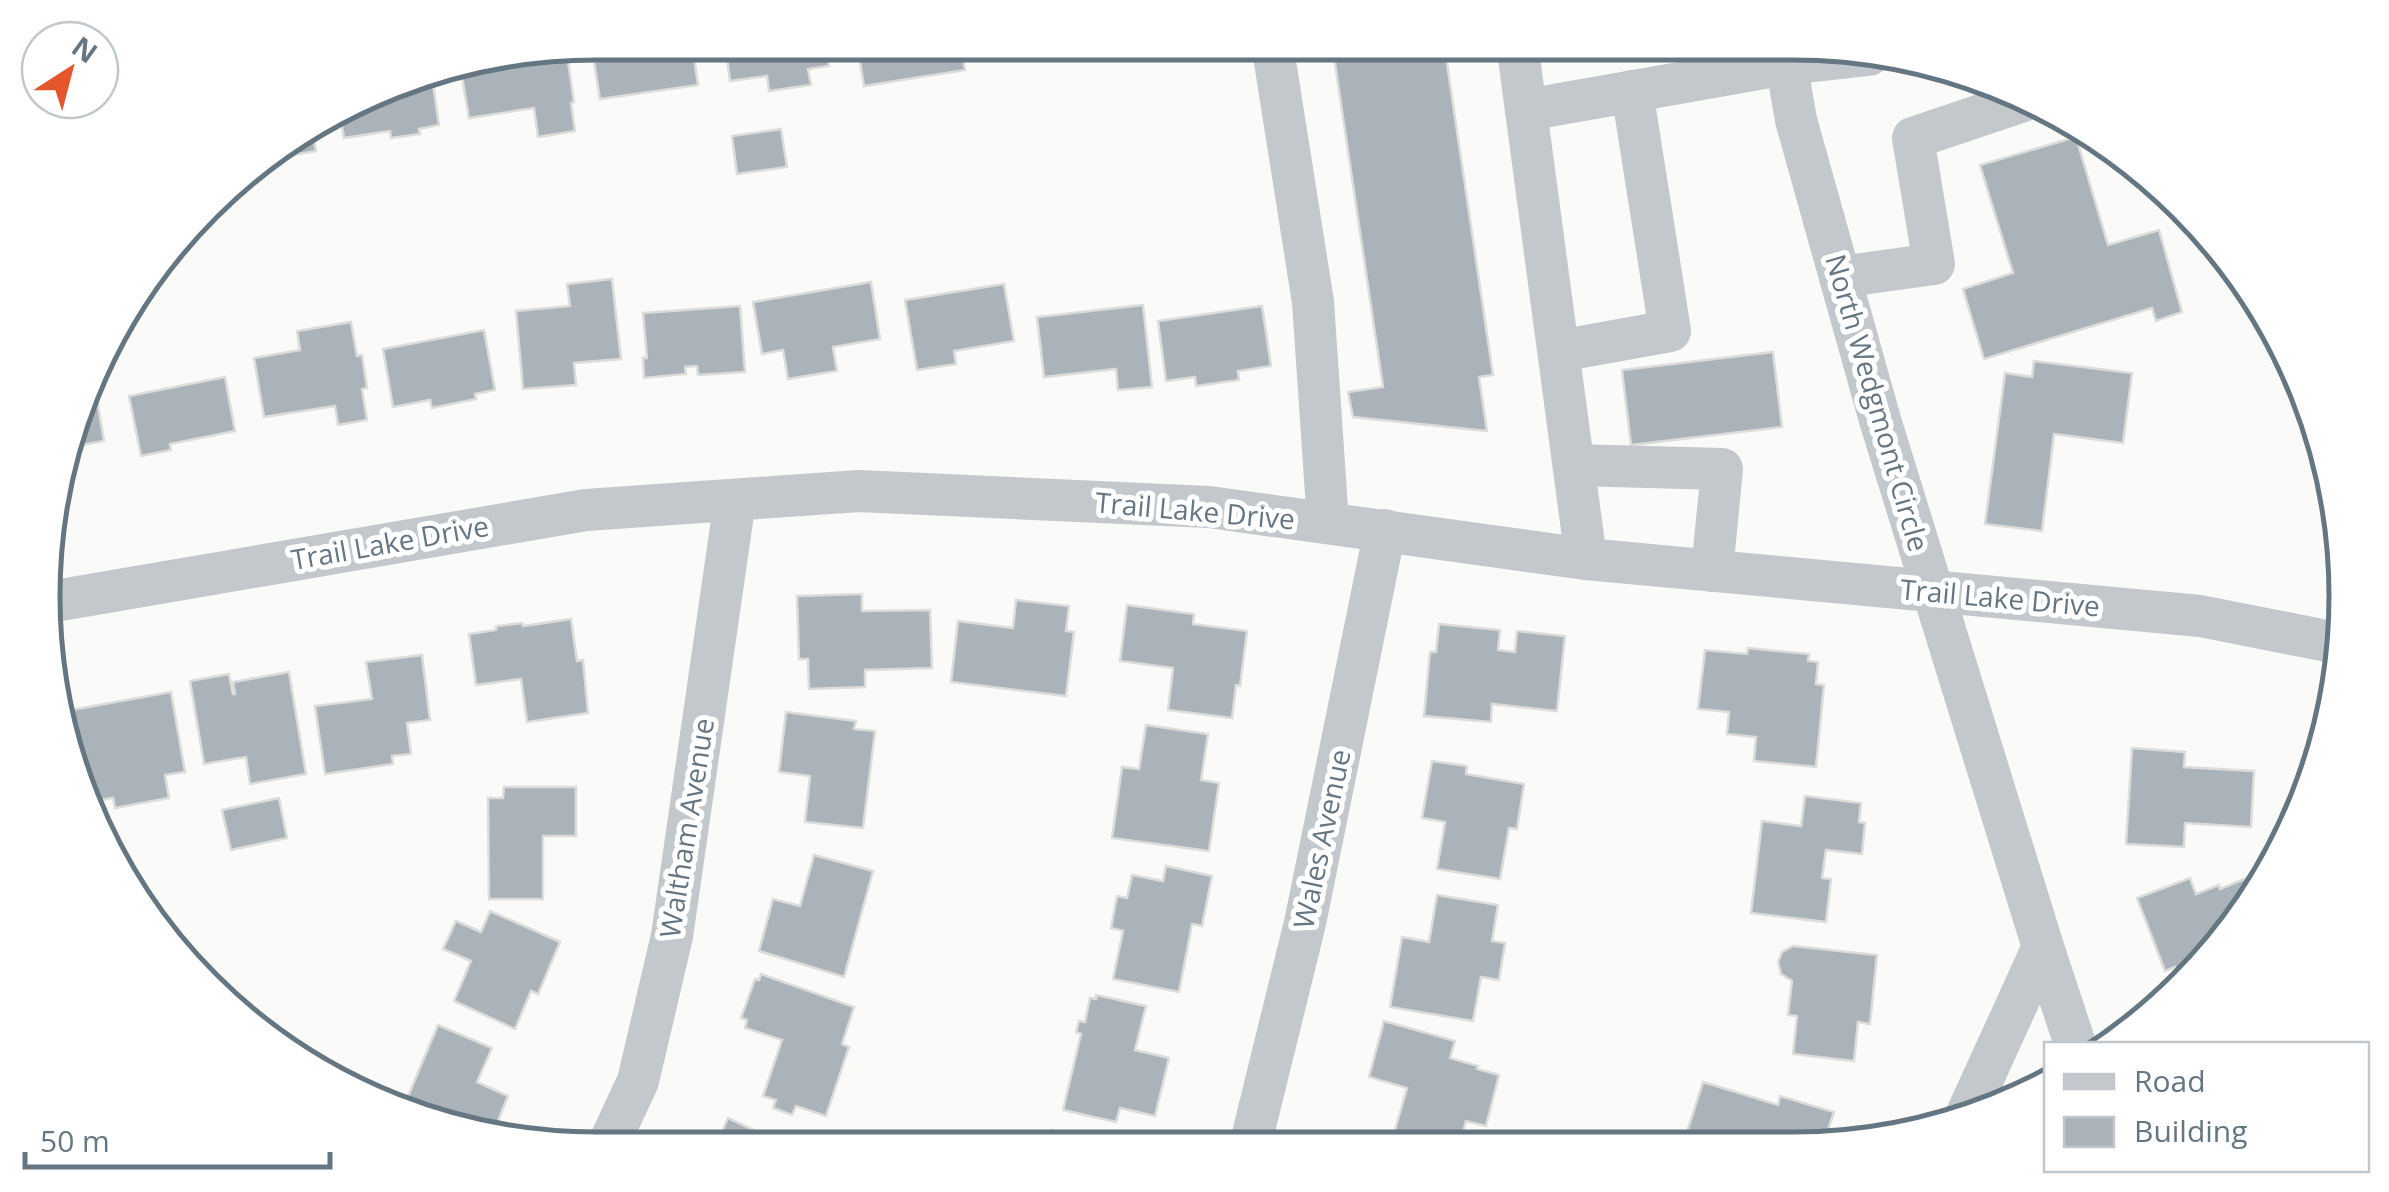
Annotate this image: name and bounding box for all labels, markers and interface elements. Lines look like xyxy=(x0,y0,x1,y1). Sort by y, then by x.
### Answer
north arrow xyxy=(20,20,120,120)
text: N xyxy=(65,27,106,71)
street label: North Wedgmont Circle xyxy=(1817,250,1939,556)
street label: Trail Lake Drive xyxy=(1094,482,1296,538)
street label: Trail Lake Drive xyxy=(288,506,492,578)
street label: Trail Lake Drive xyxy=(1899,569,2101,625)
street label: Waltham Avenue xyxy=(650,715,722,940)
street label: Wales Avenue xyxy=(1283,746,1359,932)
legend xyxy=(2044,1042,2369,1172)
text: Road xyxy=(2134,1060,2206,1101)
scale bar xyxy=(25,1107,330,1169)
text: Building xyxy=(2134,1110,2248,1151)
text: 50 m xyxy=(40,1120,110,1161)

